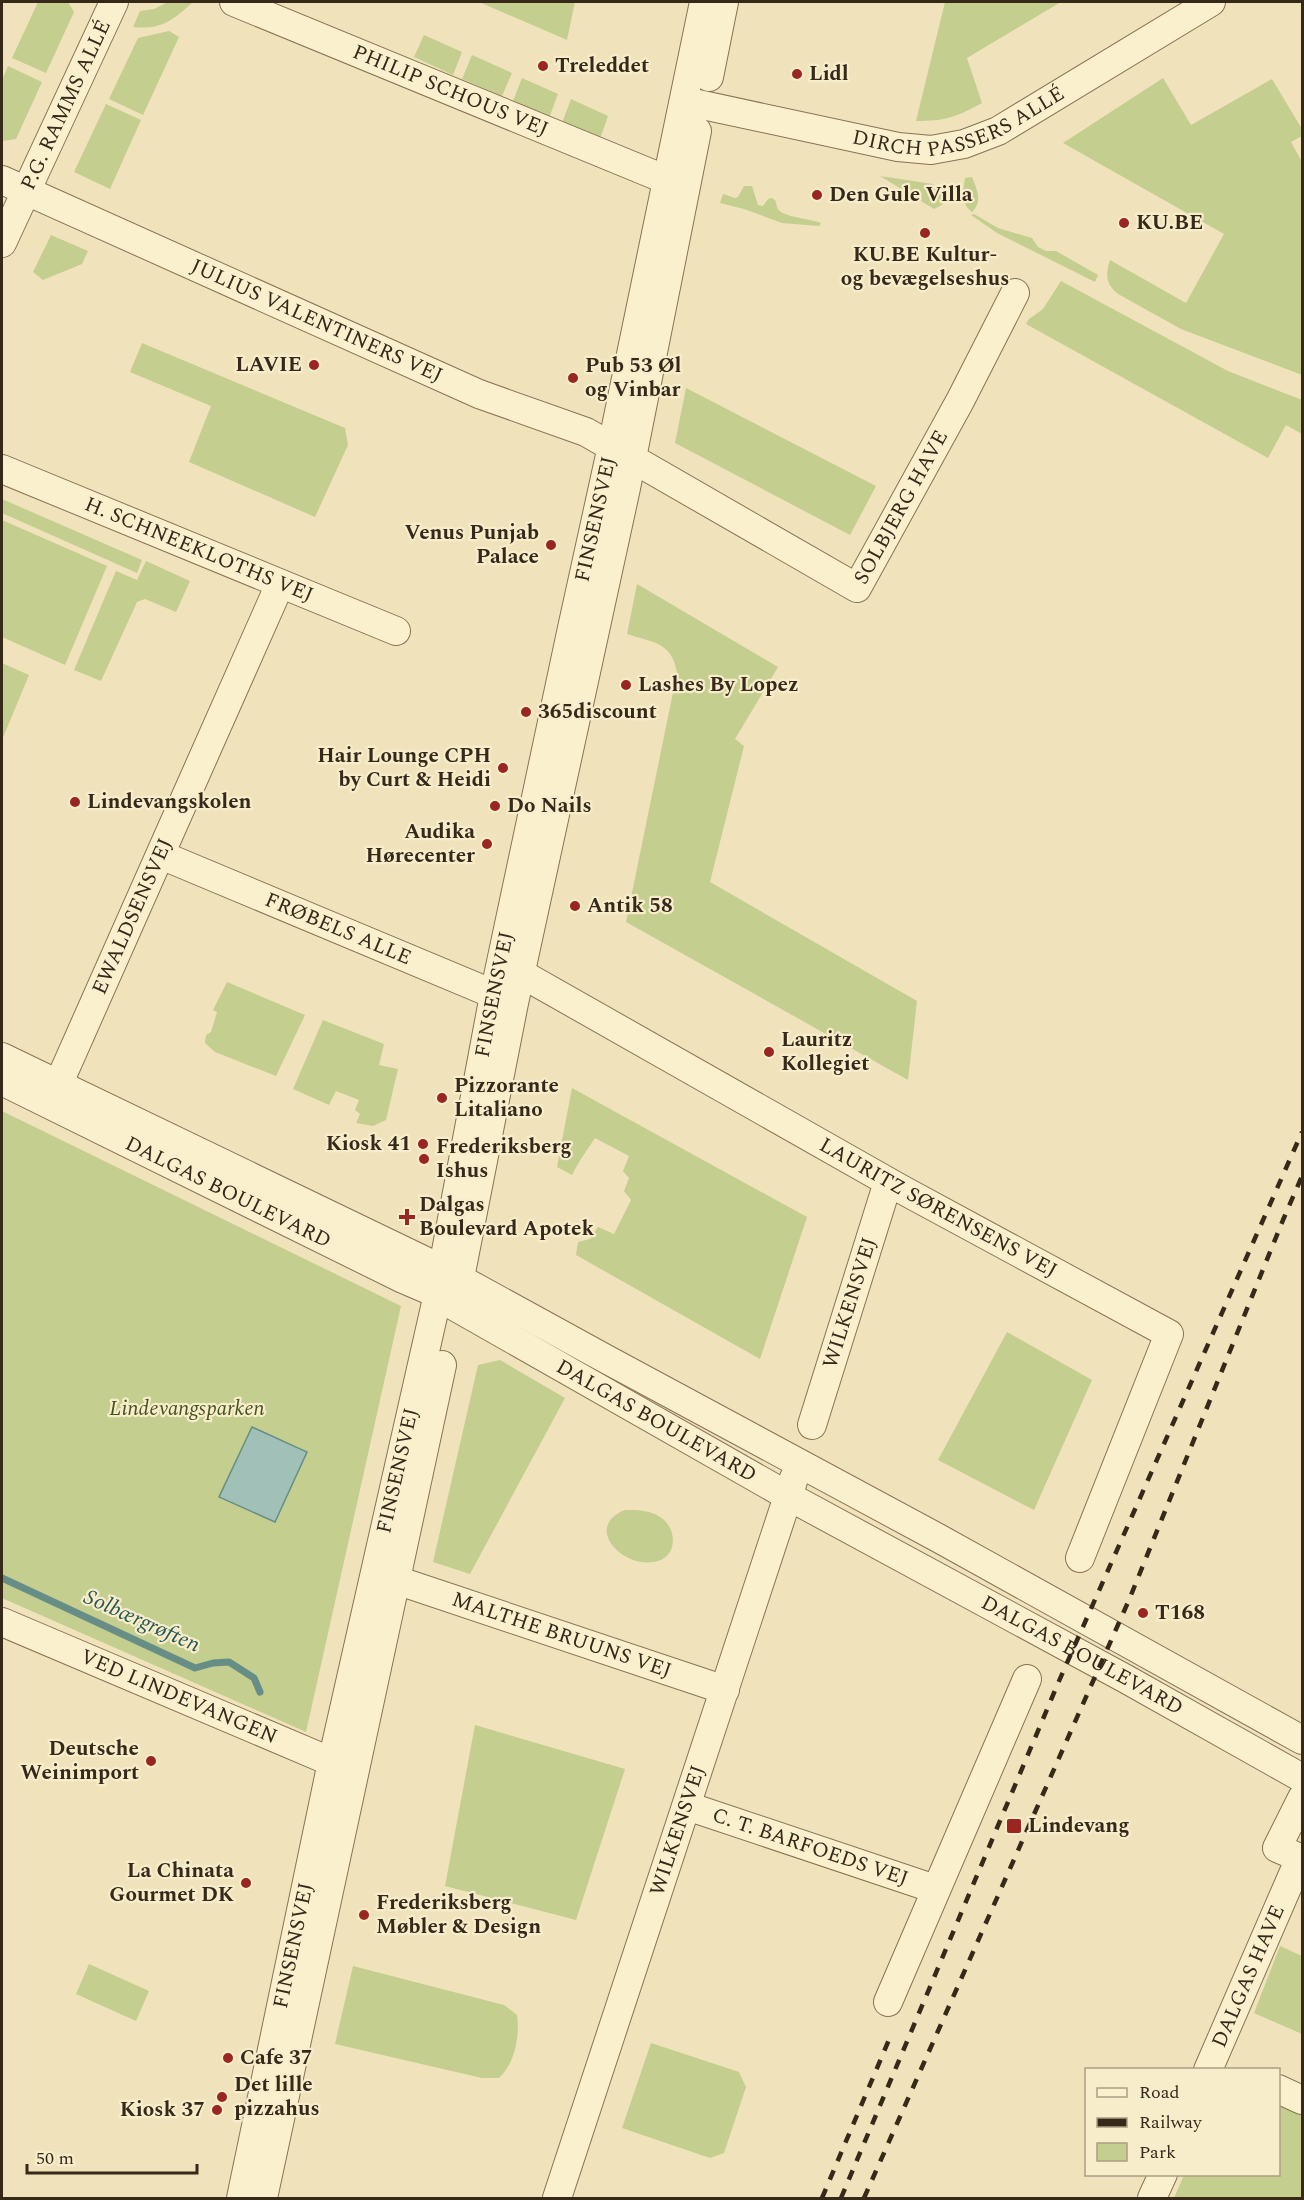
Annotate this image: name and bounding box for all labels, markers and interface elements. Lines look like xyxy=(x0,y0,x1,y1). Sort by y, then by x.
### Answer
street label: P.G. RAMMS ALLÉ xyxy=(13,15,120,196)
street label: PHILIP SCHOUS VEJ xyxy=(347,36,553,146)
place label: Treleddet xyxy=(555,50,649,82)
place label: Lidl xyxy=(809,58,849,90)
marker: Treleddet xyxy=(536,59,550,73)
marker: Lidl xyxy=(790,67,804,81)
street label: DIRCH PASSERS ALLÉ xyxy=(849,78,1071,166)
place label: Den Gule Villa xyxy=(829,179,973,211)
marker: Den Gule Villa xyxy=(810,188,824,202)
place label: KU.BE xyxy=(1136,207,1203,239)
marker: KU.BE xyxy=(1117,216,1131,230)
marker: KU.BE Kultur- og bevægelseshus xyxy=(918,226,932,240)
place label: KU.BE Kultur- og bevægelseshus xyxy=(841,239,1009,295)
street label: JULIUS VALENTINERS VEJ xyxy=(185,251,448,392)
place label: LAVIE xyxy=(235,349,302,381)
place label: Pub 53 Øl og Vinbar xyxy=(585,350,682,406)
marker: LAVIE xyxy=(307,358,321,372)
marker: Pub 53 Øl og Vinbar xyxy=(566,371,580,385)
street label: SOLBJERG HAVE xyxy=(846,424,957,591)
street label: FINSENSVEJ xyxy=(567,453,625,585)
street label: H. SCHNEEKLOTHS VEJ xyxy=(79,489,319,611)
place label: Venus Punjab Palace xyxy=(404,517,539,573)
marker: Venus Punjab Palace xyxy=(544,538,558,552)
place label: Lashes By Lopez xyxy=(638,669,799,701)
marker: Lashes By Lopez xyxy=(619,678,633,692)
place label: 365discount xyxy=(538,696,657,728)
marker: 365discount xyxy=(519,705,533,719)
place label: Hair Lounge CPH by Curt & Heidi xyxy=(317,740,491,796)
marker: Hair Lounge CPH by Curt & Heidi xyxy=(496,761,510,775)
place label: Lindevangskolen xyxy=(87,786,252,818)
place label: Do Nails xyxy=(507,790,592,822)
marker: Lindevangskolen xyxy=(68,795,82,809)
marker: Do Nails xyxy=(488,799,502,813)
place label: Audika Hørecenter xyxy=(366,816,475,872)
street label: EWALDSENSVEJ xyxy=(84,833,181,1000)
marker: Audika Hørecenter xyxy=(480,837,494,851)
street label: FRØBELS ALLE xyxy=(260,884,417,974)
place label: Antik 58 xyxy=(587,890,673,922)
marker: Antik 58 xyxy=(568,899,582,913)
street label: FINSENSVEJ xyxy=(467,928,523,1060)
place label: Lauritz Kollegiet xyxy=(781,1024,869,1080)
marker: Lauritz Kollegiet xyxy=(762,1045,776,1059)
place label: Pizzorante Litaliano xyxy=(454,1070,559,1126)
marker: Pizzorante Litaliano xyxy=(435,1091,449,1105)
street label: DALGAS BOULEVARD xyxy=(119,1128,337,1257)
place label: Kiosk 41 xyxy=(326,1128,411,1160)
street label: LAURITZ SØRENSENS VEJ xyxy=(813,1130,1063,1287)
place label: Frederiksberg Ishus xyxy=(436,1131,572,1187)
marker: Kiosk 41 xyxy=(416,1137,430,1151)
marker: Frederiksberg Ishus xyxy=(417,1152,431,1166)
place label: Dalgas Boulevard Apotek xyxy=(419,1189,594,1245)
marker: Dalgas Boulevard Apotek xyxy=(400,1210,414,1224)
street label: WILKENSVEJ xyxy=(815,1233,886,1373)
street label: DALGAS BOULEVARD xyxy=(550,1351,763,1491)
park label: Lindevangsparken xyxy=(109,1393,265,1425)
street label: FINSENSVEJ xyxy=(368,1405,428,1537)
water label: Solbærgrøften xyxy=(79,1581,206,1661)
street label: MALTHE BRUUNS VEJ xyxy=(448,1584,676,1687)
street label: DALGAS BOULEVARD xyxy=(975,1587,1189,1724)
place label: T168 xyxy=(1155,1597,1205,1629)
marker: T168 xyxy=(1136,1606,1150,1620)
street label: VED LINDEVANGEN xyxy=(75,1641,282,1753)
place label: Deutsche Weinimport xyxy=(20,1733,139,1789)
marker: Deutsche Weinimport xyxy=(144,1754,158,1768)
street label: WILKENSVEJ xyxy=(642,1761,714,1900)
street label: C. T. BARFOEDS VEJ xyxy=(708,1799,913,1895)
place label: Lindevang xyxy=(1028,1810,1130,1842)
marker: Lindevang xyxy=(1005,1817,1023,1835)
place label: La Chinata Gourmet DK xyxy=(109,1855,235,1911)
marker: La Chinata Gourmet DK xyxy=(239,1876,253,1890)
street label: FINSENSVEJ xyxy=(265,1879,322,2011)
place label: Frederiksberg Møbler & Design xyxy=(376,1887,541,1943)
street label: DALGAS HAVE xyxy=(1203,1900,1294,2053)
marker: Frederiksberg Møbler & Design xyxy=(357,1908,371,1922)
place label: Cafe 37 xyxy=(240,2042,313,2074)
marker: Cafe 37 xyxy=(221,2051,235,2065)
legend xyxy=(1085,2068,1280,2176)
place label: Det lille pizzahus xyxy=(234,2069,320,2125)
text: Road xyxy=(1139,2079,1180,2106)
marker: Det lille pizzahus xyxy=(215,2090,229,2104)
place label: Kiosk 37 xyxy=(120,2094,205,2126)
marker: Kiosk 37 xyxy=(210,2103,224,2117)
text: Railway xyxy=(1139,2109,1203,2136)
scale bar xyxy=(27,2137,196,2175)
text: Park xyxy=(1139,2139,1176,2166)
text: 50 m xyxy=(36,2145,74,2172)

